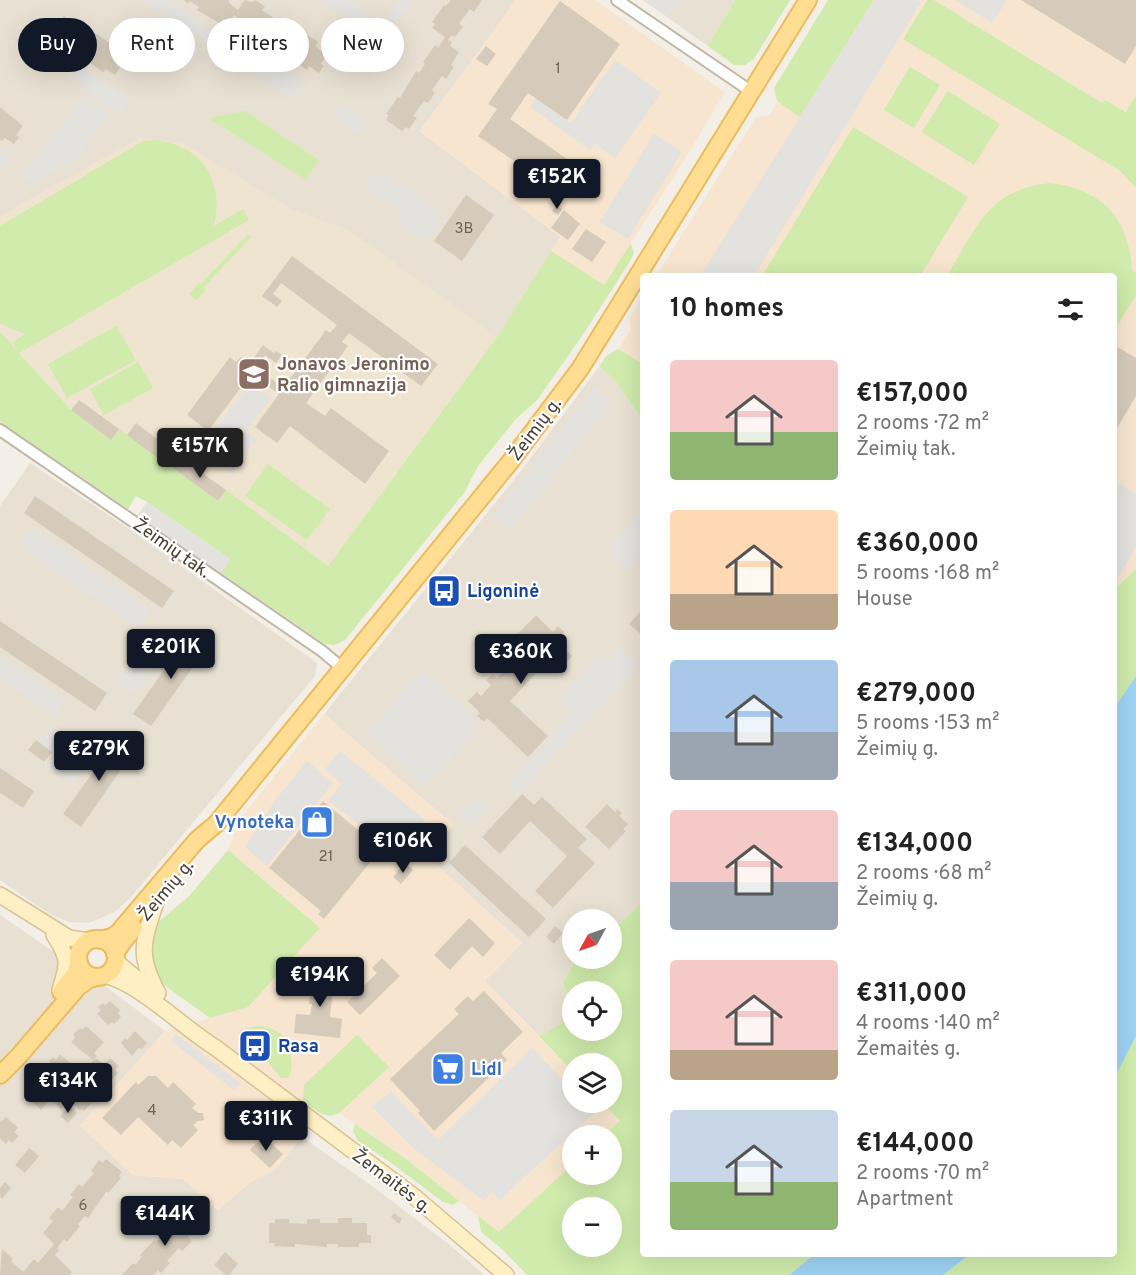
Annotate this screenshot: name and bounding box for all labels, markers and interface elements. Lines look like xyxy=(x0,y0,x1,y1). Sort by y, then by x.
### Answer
chip: Buy xyxy=(18,18,97,72)
chip: Rent xyxy=(109,18,195,72)
chip: Filters xyxy=(207,18,309,72)
chip: New xyxy=(321,18,404,72)
house number: 1 xyxy=(555,60,561,79)
pin: €152K xyxy=(515,159,599,210)
text: €152K xyxy=(527,165,587,191)
house number: 3B xyxy=(455,220,473,239)
text: 10 homes xyxy=(670,293,784,326)
icon: filters xyxy=(1054,293,1087,326)
place label: Jonavos Jeronimo Ralio gimnazija xyxy=(277,354,430,398)
school or university icon: Jonavos Jeronimo Ralio gimnazija xyxy=(236,356,272,392)
text: €157,000 xyxy=(856,378,969,411)
icon: home xyxy=(718,384,790,456)
street label: Žeimių g. xyxy=(503,392,568,466)
text: 2 rooms · 72 m² xyxy=(856,411,989,437)
pin: €157K xyxy=(158,428,242,479)
text: €157K xyxy=(171,434,229,460)
text: Žeimių tak. xyxy=(856,437,956,463)
street label: Žeimių tak. xyxy=(128,512,216,584)
text: €360,000 xyxy=(856,528,979,561)
icon: home xyxy=(718,534,790,606)
text: 5 rooms · 168 m² xyxy=(856,561,999,587)
bus stop icon: Ligoninė xyxy=(426,573,462,609)
place label: Ligoninė xyxy=(467,581,539,604)
text: House xyxy=(856,587,912,613)
pin: €201K xyxy=(129,629,213,680)
pin: €360K xyxy=(479,634,563,685)
text: €201K xyxy=(141,635,201,661)
text: €360K xyxy=(489,640,553,666)
text: €279,000 xyxy=(856,678,976,711)
icon: home xyxy=(718,684,790,756)
text: 5 rooms · 153 m² xyxy=(856,711,999,737)
pin: €279K xyxy=(57,731,141,782)
text: €279K xyxy=(68,737,130,763)
text: Žeimių g. xyxy=(856,737,938,763)
shop icon: Vynoteka xyxy=(299,804,335,840)
place label: Vynoteka xyxy=(215,812,294,835)
pin: €106K xyxy=(361,823,445,874)
text: €134,000 xyxy=(856,828,973,861)
text: €106K xyxy=(373,829,433,855)
icon: home xyxy=(718,834,790,906)
house number: 21 xyxy=(319,848,333,867)
street label: Žeimių g. xyxy=(133,854,200,927)
text: 2 rooms · 68 m² xyxy=(856,861,992,887)
text: Žeimių g. xyxy=(856,887,938,913)
north arrow xyxy=(562,909,622,969)
map controls xyxy=(562,909,622,1257)
pin: €194K xyxy=(278,957,362,1008)
text: €194K xyxy=(290,963,350,989)
text: €311,000 xyxy=(856,978,967,1011)
button: locate xyxy=(562,981,622,1041)
icon: home xyxy=(718,984,790,1056)
text: 4 rooms · 140 m² xyxy=(856,1011,1000,1037)
bus stop icon: Rasa xyxy=(237,1028,273,1064)
place label: Rasa xyxy=(278,1036,319,1059)
text: Žemaitės g. xyxy=(856,1037,960,1063)
supermarket icon: Lidl xyxy=(430,1051,466,1087)
button: layers xyxy=(562,1053,622,1113)
place label: Lidl xyxy=(471,1059,502,1082)
pin: €134K xyxy=(26,1063,110,1114)
text: €134K xyxy=(38,1069,98,1095)
pin: €311K xyxy=(224,1101,308,1152)
house number: 4 xyxy=(147,1102,157,1121)
text: €311K xyxy=(239,1107,293,1133)
button: + xyxy=(562,1125,622,1185)
text: €144,000 xyxy=(856,1128,974,1161)
icon: home xyxy=(718,1134,790,1206)
street label: Žemaitės g. xyxy=(347,1143,437,1220)
text: 2 rooms · 70 m² xyxy=(856,1161,989,1187)
text: Apartment xyxy=(856,1187,954,1213)
pin: €144K xyxy=(123,1196,207,1247)
house number: 6 xyxy=(79,1197,88,1216)
button: − xyxy=(562,1197,622,1257)
text: €144K xyxy=(135,1202,195,1228)

